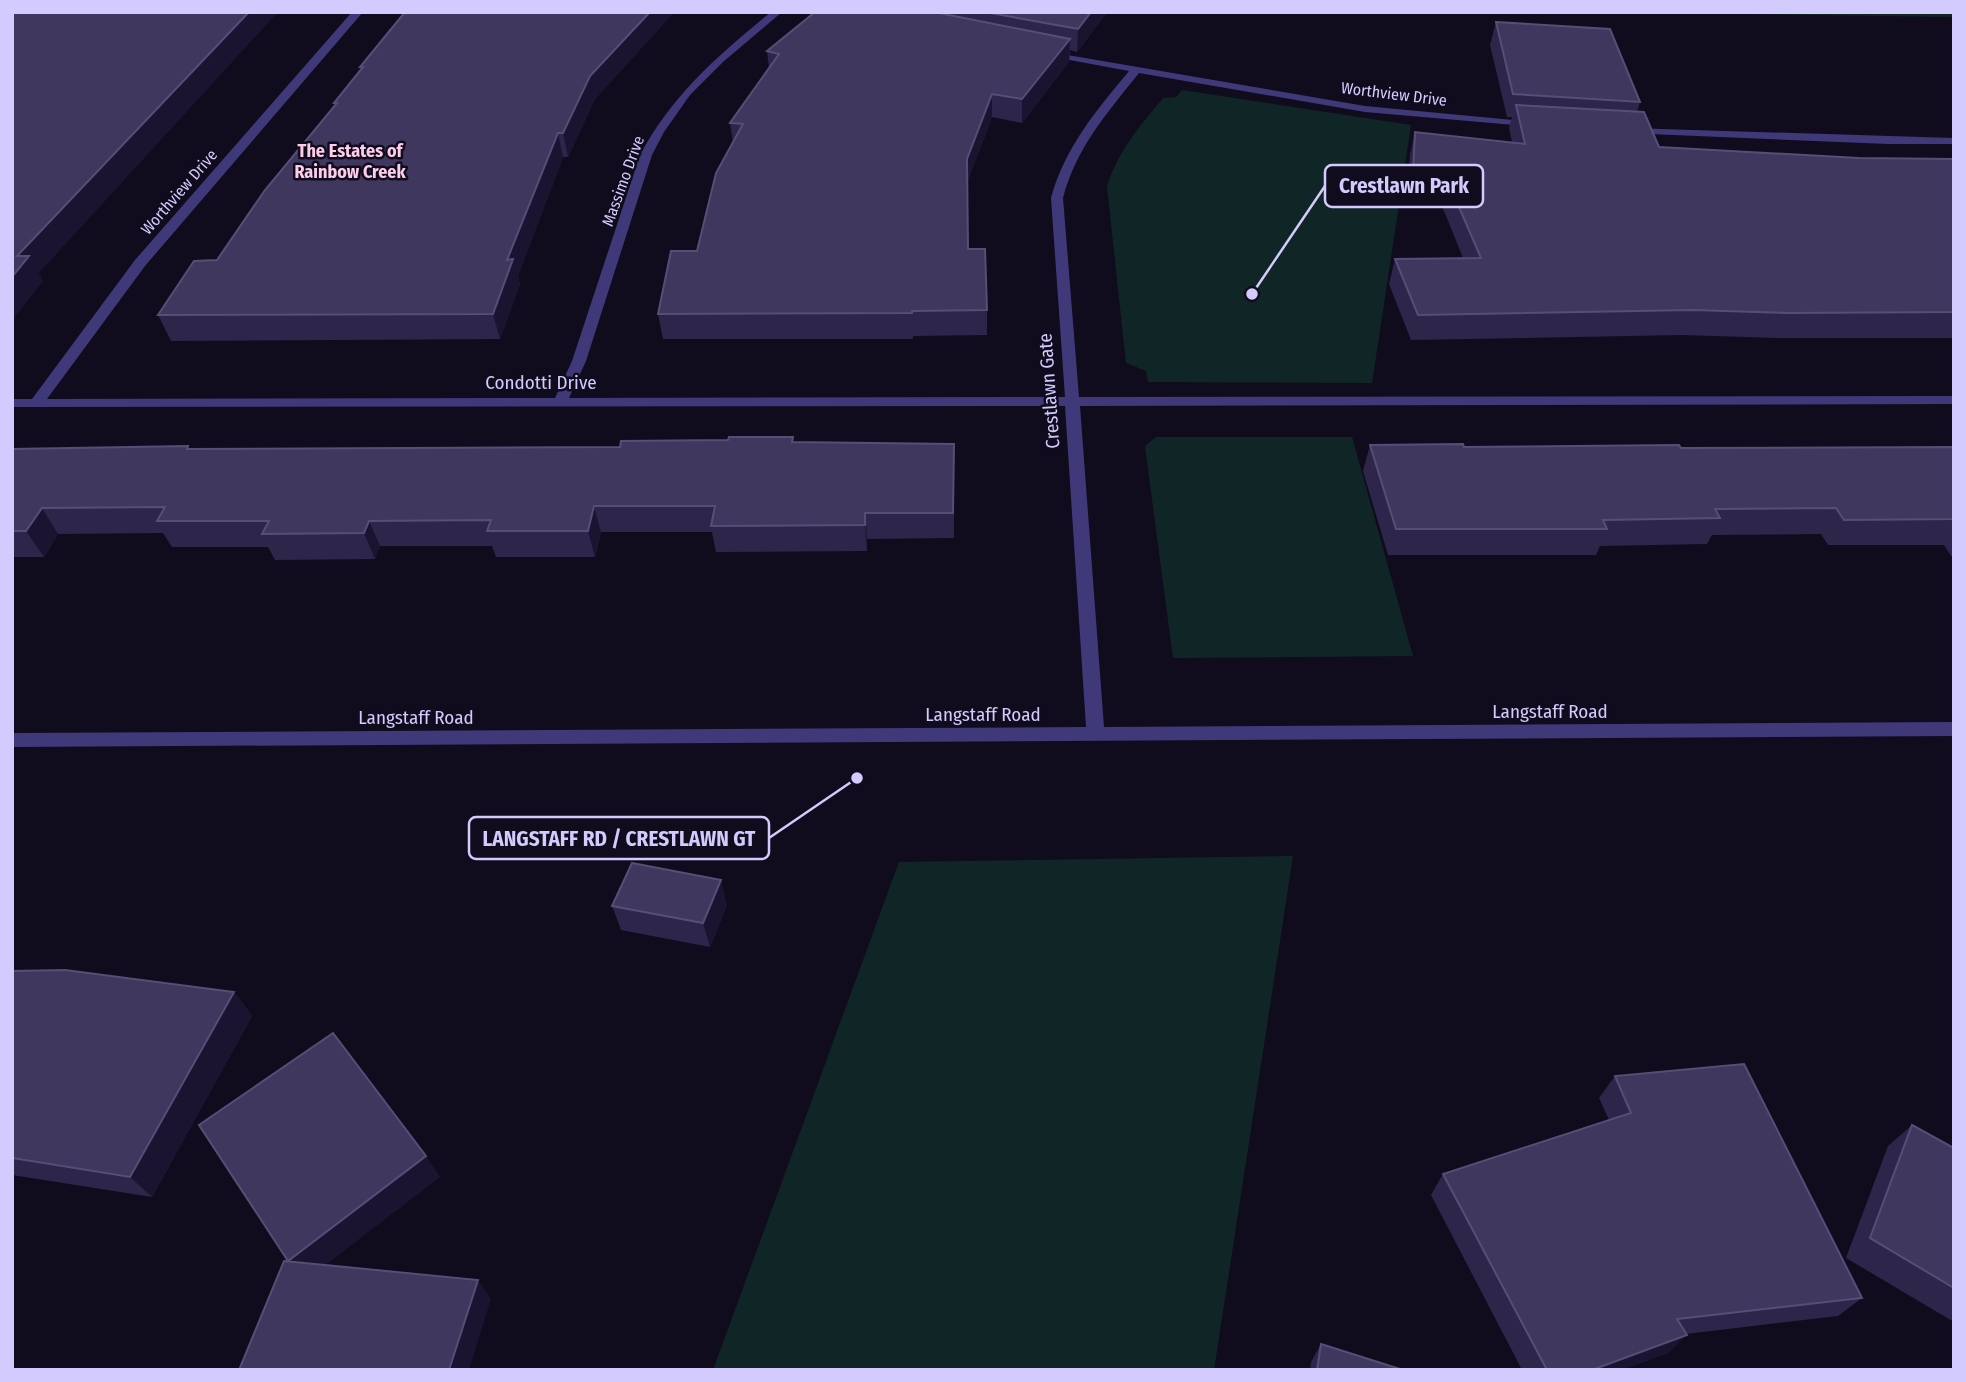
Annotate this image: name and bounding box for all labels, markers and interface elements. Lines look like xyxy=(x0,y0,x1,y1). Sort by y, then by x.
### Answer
street label: Worthview Drive xyxy=(1340,78,1448,110)
street label: Massimo Drive xyxy=(598,133,648,229)
district label: The Estates of Rainbow Creek xyxy=(294,140,406,183)
street label: Worthview Drive xyxy=(137,145,221,238)
callout: Crestlawn Park xyxy=(1325,165,1483,207)
text: Crestlawn Park xyxy=(1339,173,1469,199)
street label: Crestlawn Gate xyxy=(1033,333,1065,449)
street label: Condotti Drive xyxy=(485,371,597,394)
street label: Langstaff Road xyxy=(1492,700,1608,723)
street label: Langstaff Road xyxy=(925,703,1041,726)
street label: Langstaff Road xyxy=(358,706,474,729)
callout: LANGSTAFF RD / CRESTLAWN GT xyxy=(469,817,769,859)
text: LANGSTAFF RD / CRESTLAWN GT xyxy=(483,826,756,852)

